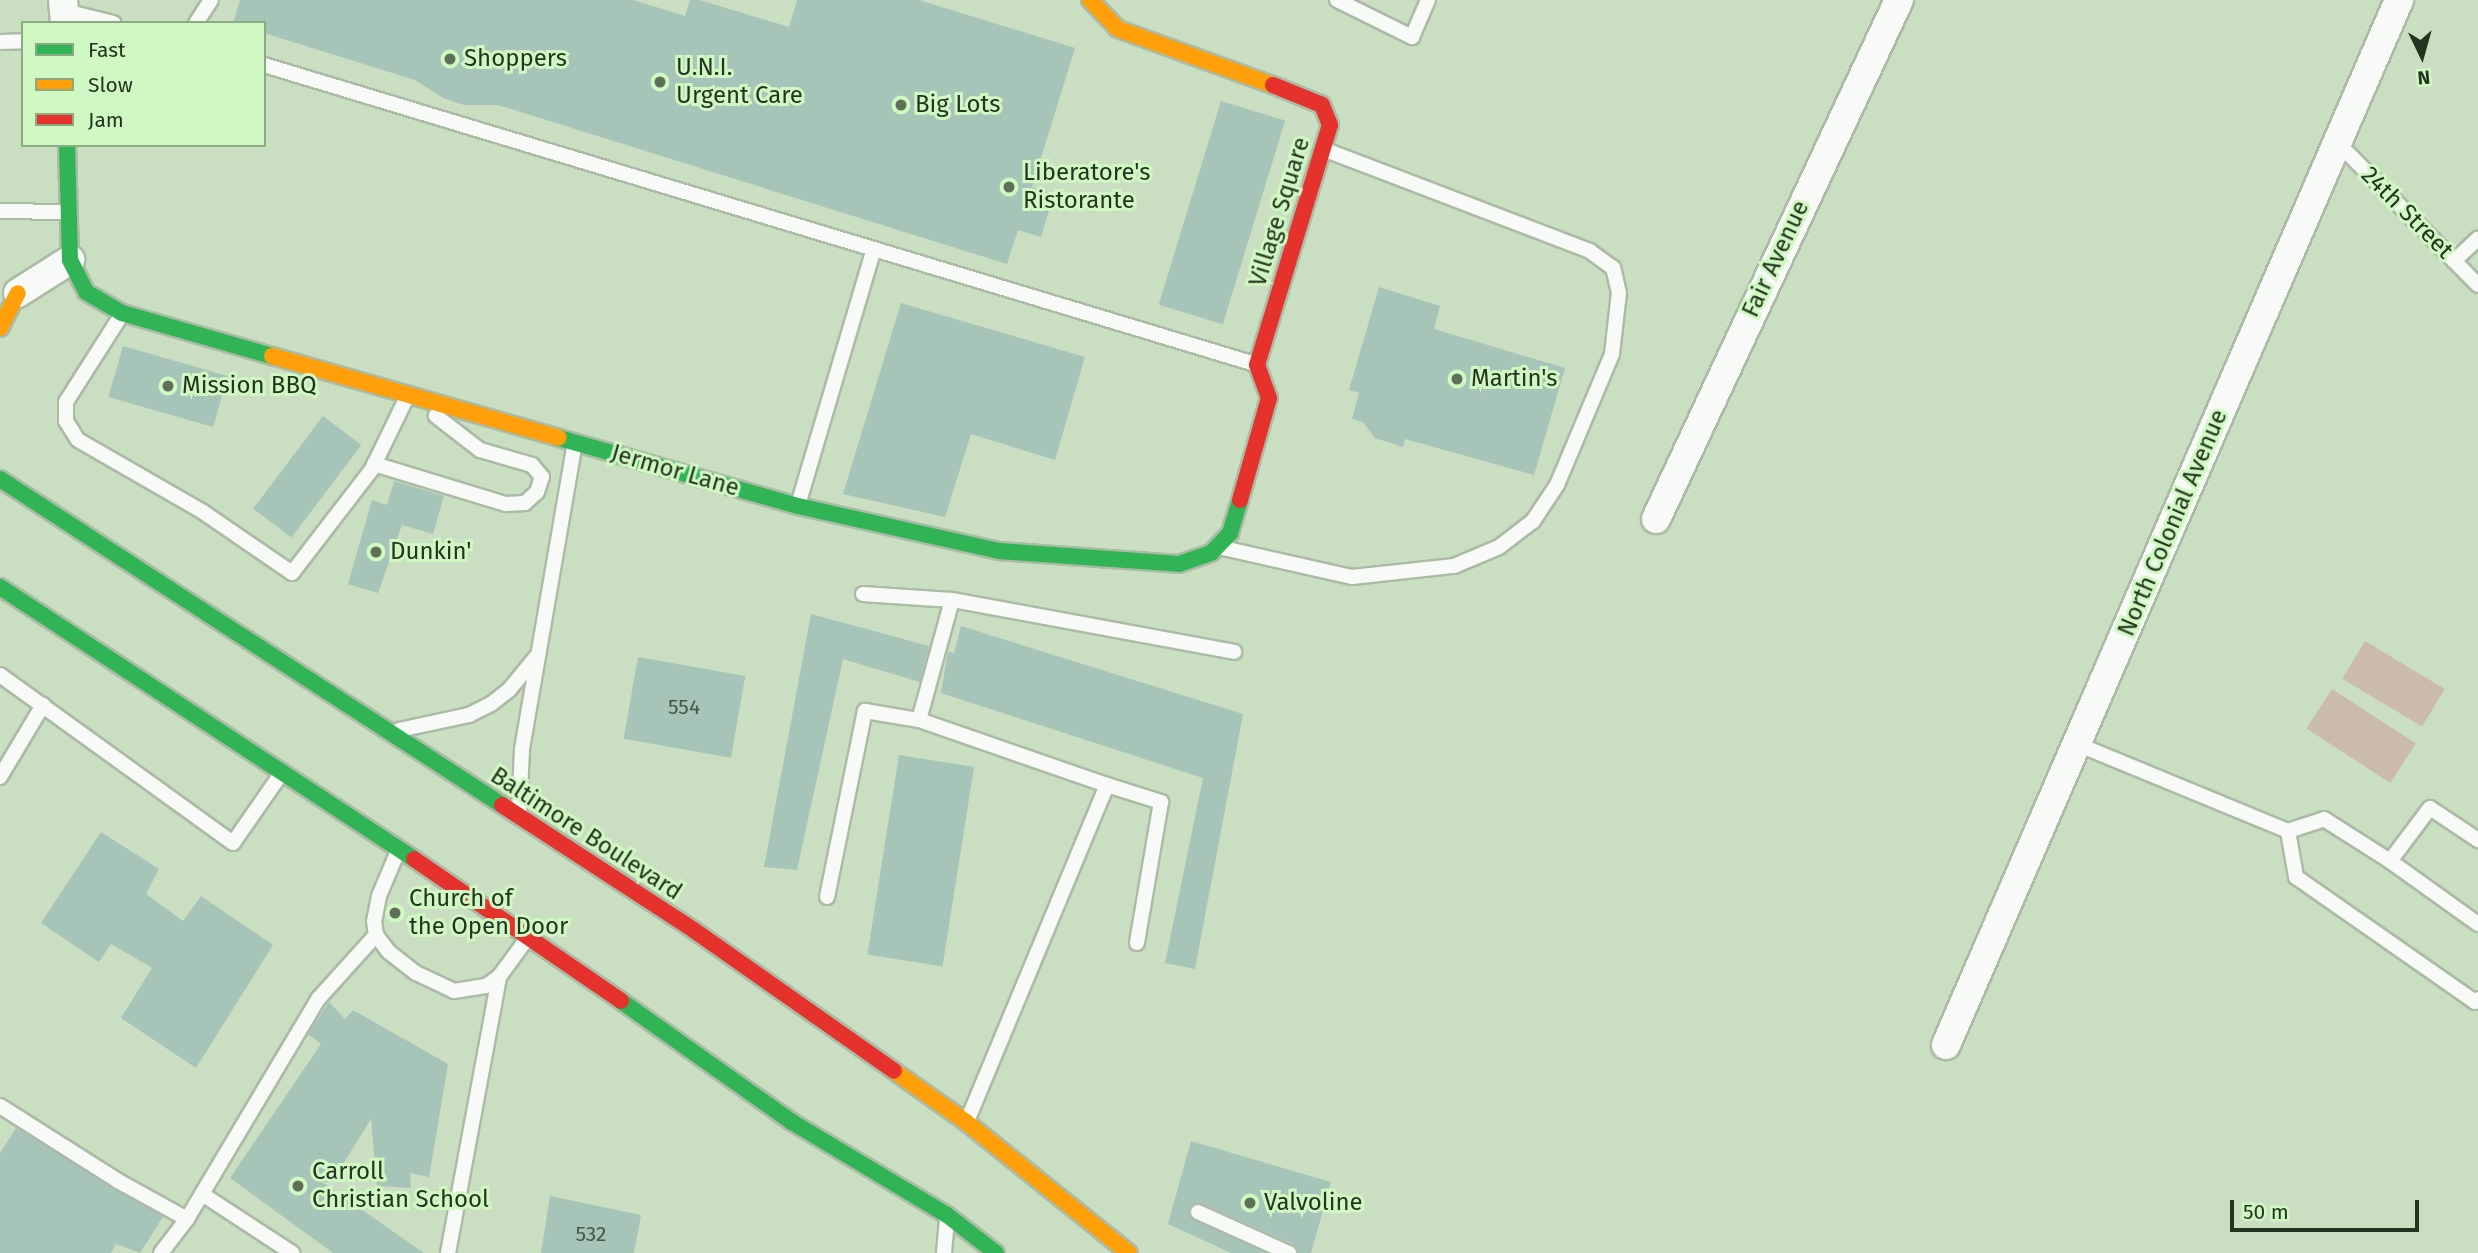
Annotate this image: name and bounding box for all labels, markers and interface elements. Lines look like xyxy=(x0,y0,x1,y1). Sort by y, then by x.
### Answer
legend xyxy=(21,21,266,147)
north arrow xyxy=(2387,21,2457,91)
text: Fast xyxy=(88,37,126,63)
place label: Shoppers xyxy=(464,45,567,73)
marker: Shoppers xyxy=(442,51,458,67)
place label: U.N.I. Urgent Care xyxy=(676,54,803,110)
text: N xyxy=(2417,65,2431,89)
text: Slow xyxy=(88,72,133,98)
marker: U.N.I. Urgent Care xyxy=(650,72,670,92)
place label: Big Lots xyxy=(915,91,1000,119)
marker: Big Lots xyxy=(893,97,909,113)
text: Jam xyxy=(88,107,124,133)
street label: Village Square xyxy=(1244,134,1316,290)
place label: Liberatore's Ristorante xyxy=(1023,159,1150,215)
street label: 24th Street xyxy=(2355,161,2459,265)
marker: Liberatore's Ristorante xyxy=(1001,179,1017,195)
street label: Fair Avenue xyxy=(1736,196,1816,322)
place label: Martin's xyxy=(1471,365,1557,393)
marker: Martin's xyxy=(1449,371,1465,387)
place label: Mission BBQ xyxy=(182,372,317,400)
marker: Mission BBQ xyxy=(160,378,176,394)
street label: North Colonial Avenue xyxy=(2112,405,2234,641)
street label: Jermor Lane xyxy=(608,439,742,503)
place label: Dunkin' xyxy=(390,538,472,566)
marker: Dunkin' xyxy=(368,544,384,560)
house number: 554 xyxy=(668,694,700,720)
street label: Baltimore Boulevard xyxy=(485,761,687,907)
place label: Church of the Open Door xyxy=(409,885,568,941)
marker: Church of the Open Door xyxy=(387,905,403,921)
place label: Carroll Christian School xyxy=(312,1158,489,1214)
marker: Carroll Christian School xyxy=(290,1178,306,1194)
scale bar xyxy=(2233,1186,2422,1230)
place label: Valvoline xyxy=(1264,1189,1363,1217)
marker: Valvoline xyxy=(1242,1195,1258,1211)
text: 50 m xyxy=(2243,1199,2289,1225)
house number: 532 xyxy=(575,1221,607,1247)

